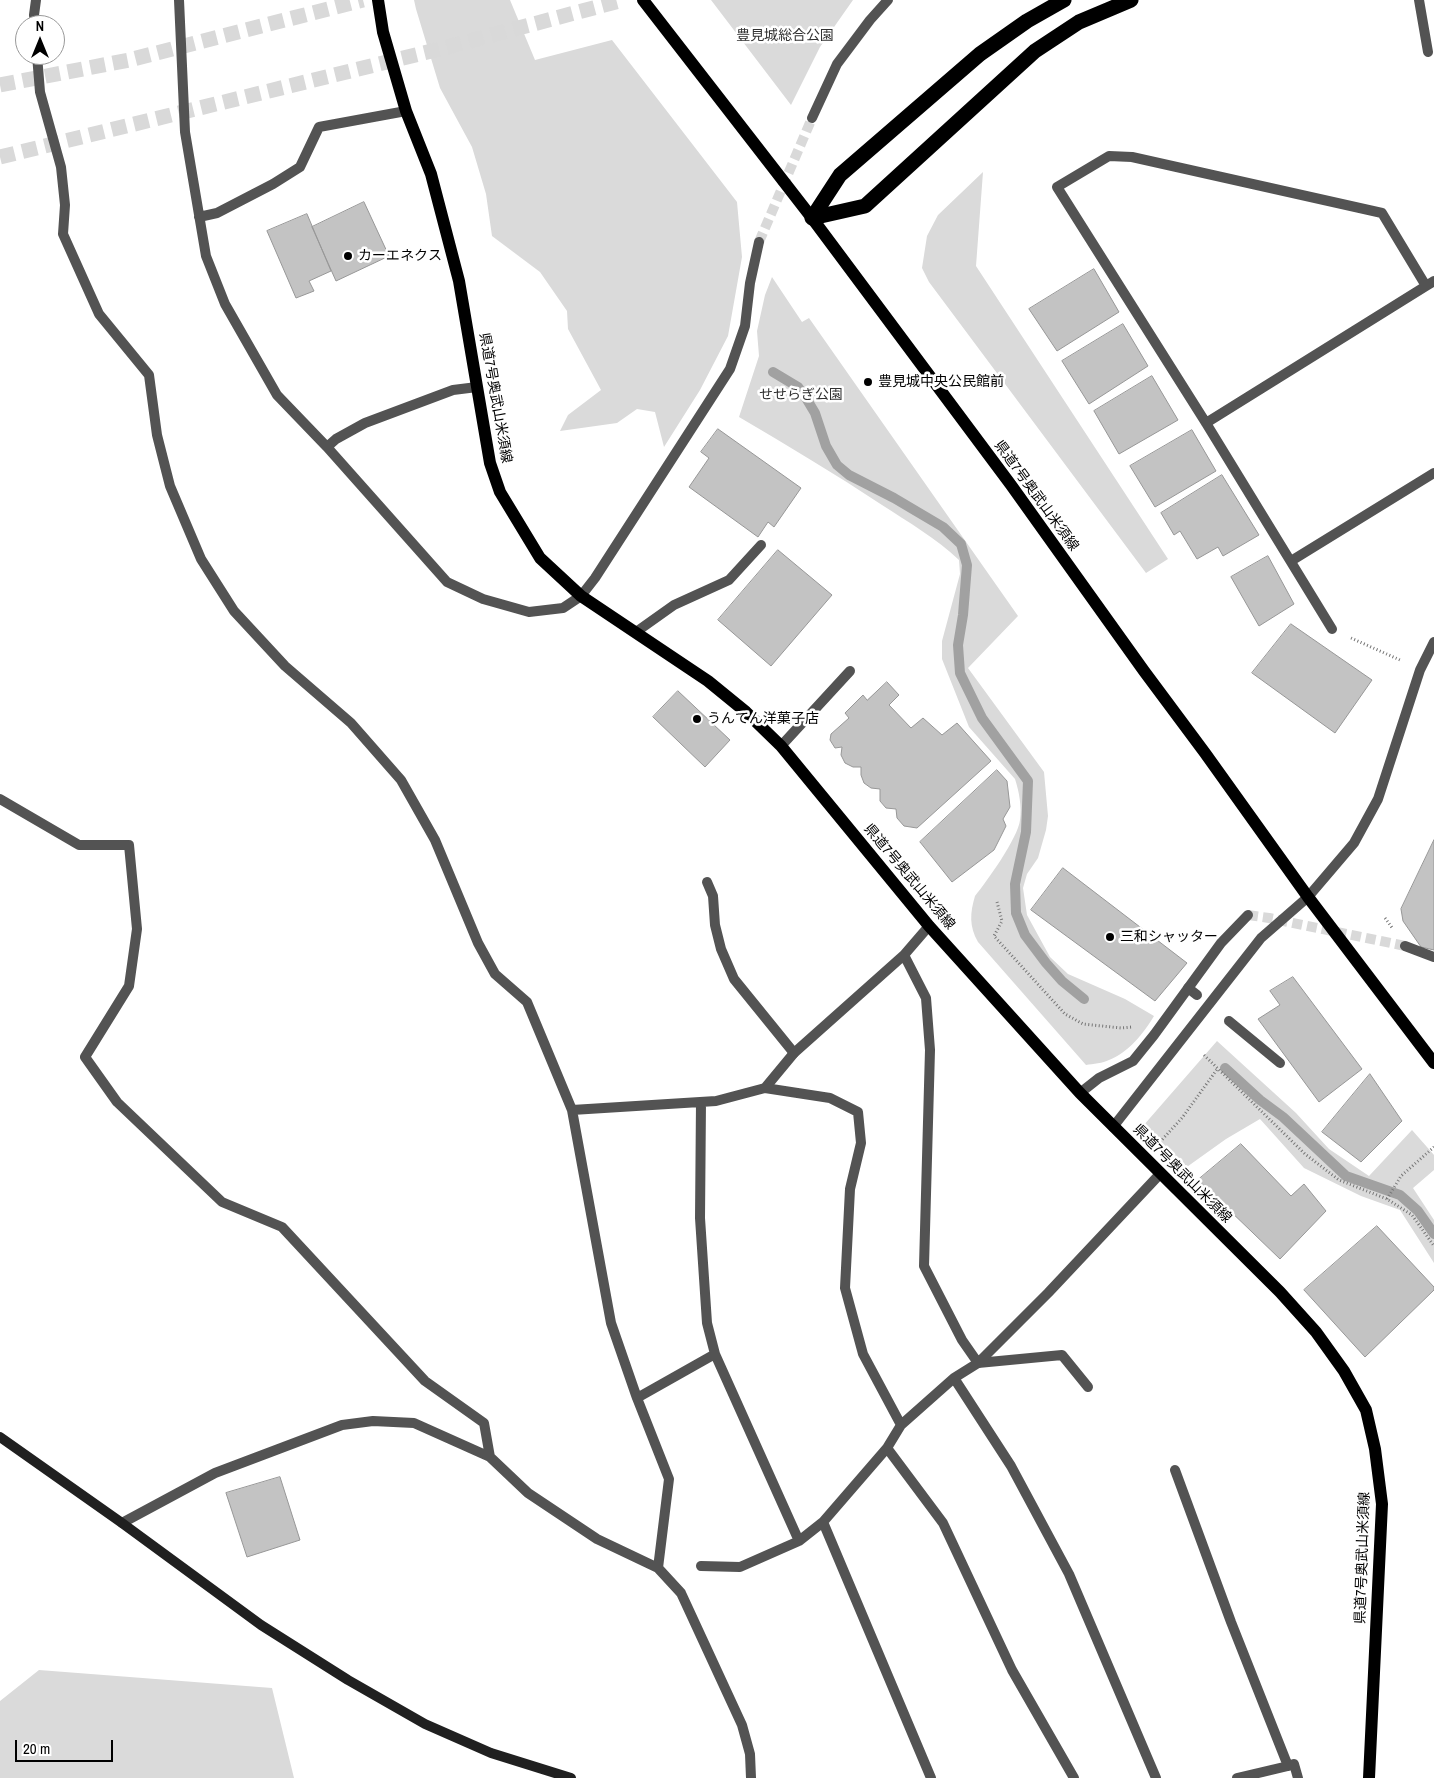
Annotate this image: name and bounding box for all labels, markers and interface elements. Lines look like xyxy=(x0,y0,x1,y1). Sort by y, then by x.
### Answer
north arrow xyxy=(15,15,65,65)
text: N xyxy=(36,17,44,35)
park label: 豊見城総合公園 xyxy=(736,28,834,44)
place label: カーエネクス xyxy=(358,248,442,264)
marker: カーエネクス xyxy=(342,250,354,262)
street label: 県道7号奥武山米須線 xyxy=(475,331,515,465)
place label: 豊見城中央公民館前 xyxy=(878,374,1004,390)
marker: 豊見城中央公民館前 xyxy=(862,376,874,388)
park label: せせらぎ公園 xyxy=(759,387,843,403)
street label: 県道7号奥武山米須線 xyxy=(990,438,1082,554)
place label: うんてん洋菓子店 xyxy=(707,711,819,727)
marker: うんてん洋菓子店 xyxy=(691,713,703,725)
street label: 県道7号奥武山米須線 xyxy=(860,821,958,933)
place label: 三和シャッター xyxy=(1120,929,1218,945)
marker: 三和シャッター xyxy=(1104,931,1116,943)
street label: 県道7号奥武山米須線 xyxy=(1129,1121,1235,1227)
street label: 県道7号奥武山米須線 xyxy=(1352,1492,1374,1624)
scale bar xyxy=(18,1730,115,1762)
text: 20 m xyxy=(23,1738,50,1759)

